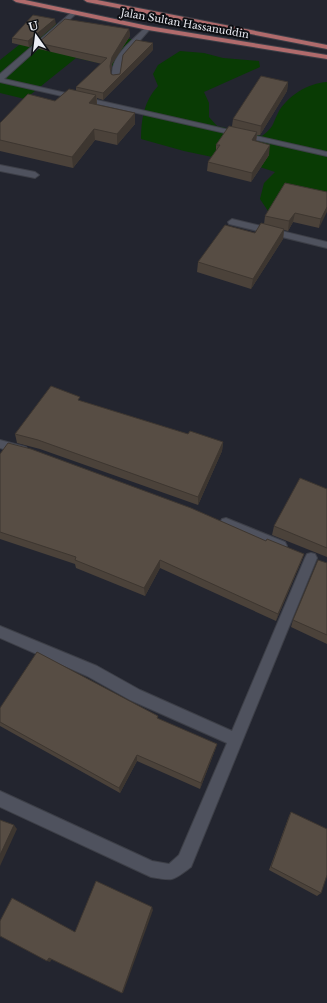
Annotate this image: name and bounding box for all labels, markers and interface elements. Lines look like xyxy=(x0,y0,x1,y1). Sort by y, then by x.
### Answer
street label: Jalan Sultan Hassanuddin xyxy=(118,5,250,41)
north arrow xyxy=(16,16,56,56)
text: U xyxy=(27,18,40,34)

